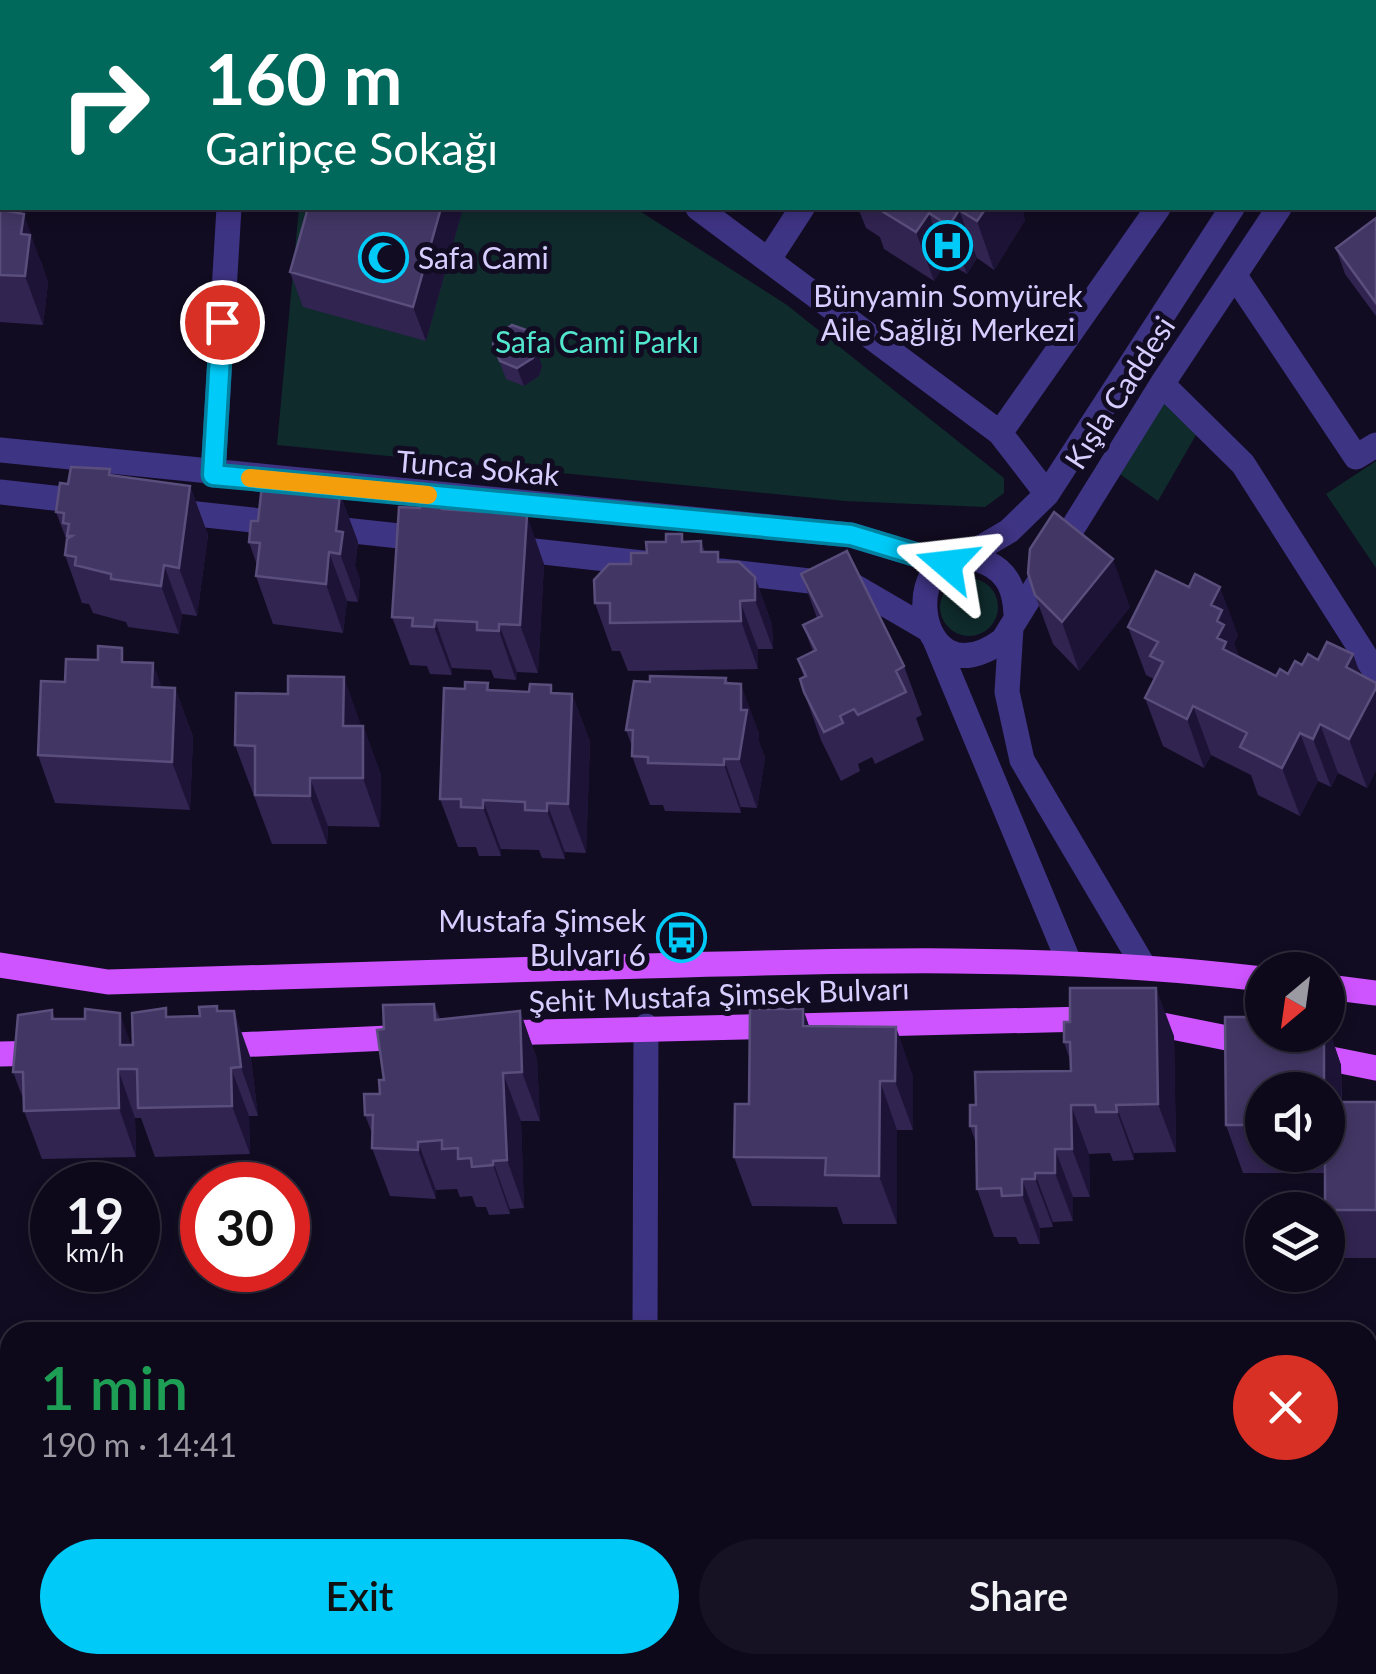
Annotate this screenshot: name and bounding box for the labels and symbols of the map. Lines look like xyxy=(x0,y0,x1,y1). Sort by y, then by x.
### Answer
hospital icon: Bünyamin Somyürek Aile Sağlığı Merkezi xyxy=(922,220,974,272)
mosque icon: Safa Cami xyxy=(357,231,409,283)
place label: Safa Cami xyxy=(418,239,549,275)
place label: Bünyamin Somyürek Aile Sağlığı Merkezi xyxy=(813,277,1084,347)
pin xyxy=(180,280,265,365)
street label: Kışla Caddesi xyxy=(1056,309,1182,475)
park label: Safa Cami Parkı xyxy=(495,323,699,359)
street label: Tunca Sokak xyxy=(395,442,562,492)
position arrow xyxy=(895,512,999,616)
place label: Mustafa Şimsek Bulvarı 6 xyxy=(438,902,647,972)
bus stop icon: Mustafa Şimsek Bulvarı 6 xyxy=(655,911,707,963)
north arrow xyxy=(1245,952,1345,1052)
street label: Şehit Mustafa Şimsek Bulvarı xyxy=(528,969,910,1019)
speed limit sign: 30 xyxy=(180,1162,310,1292)

